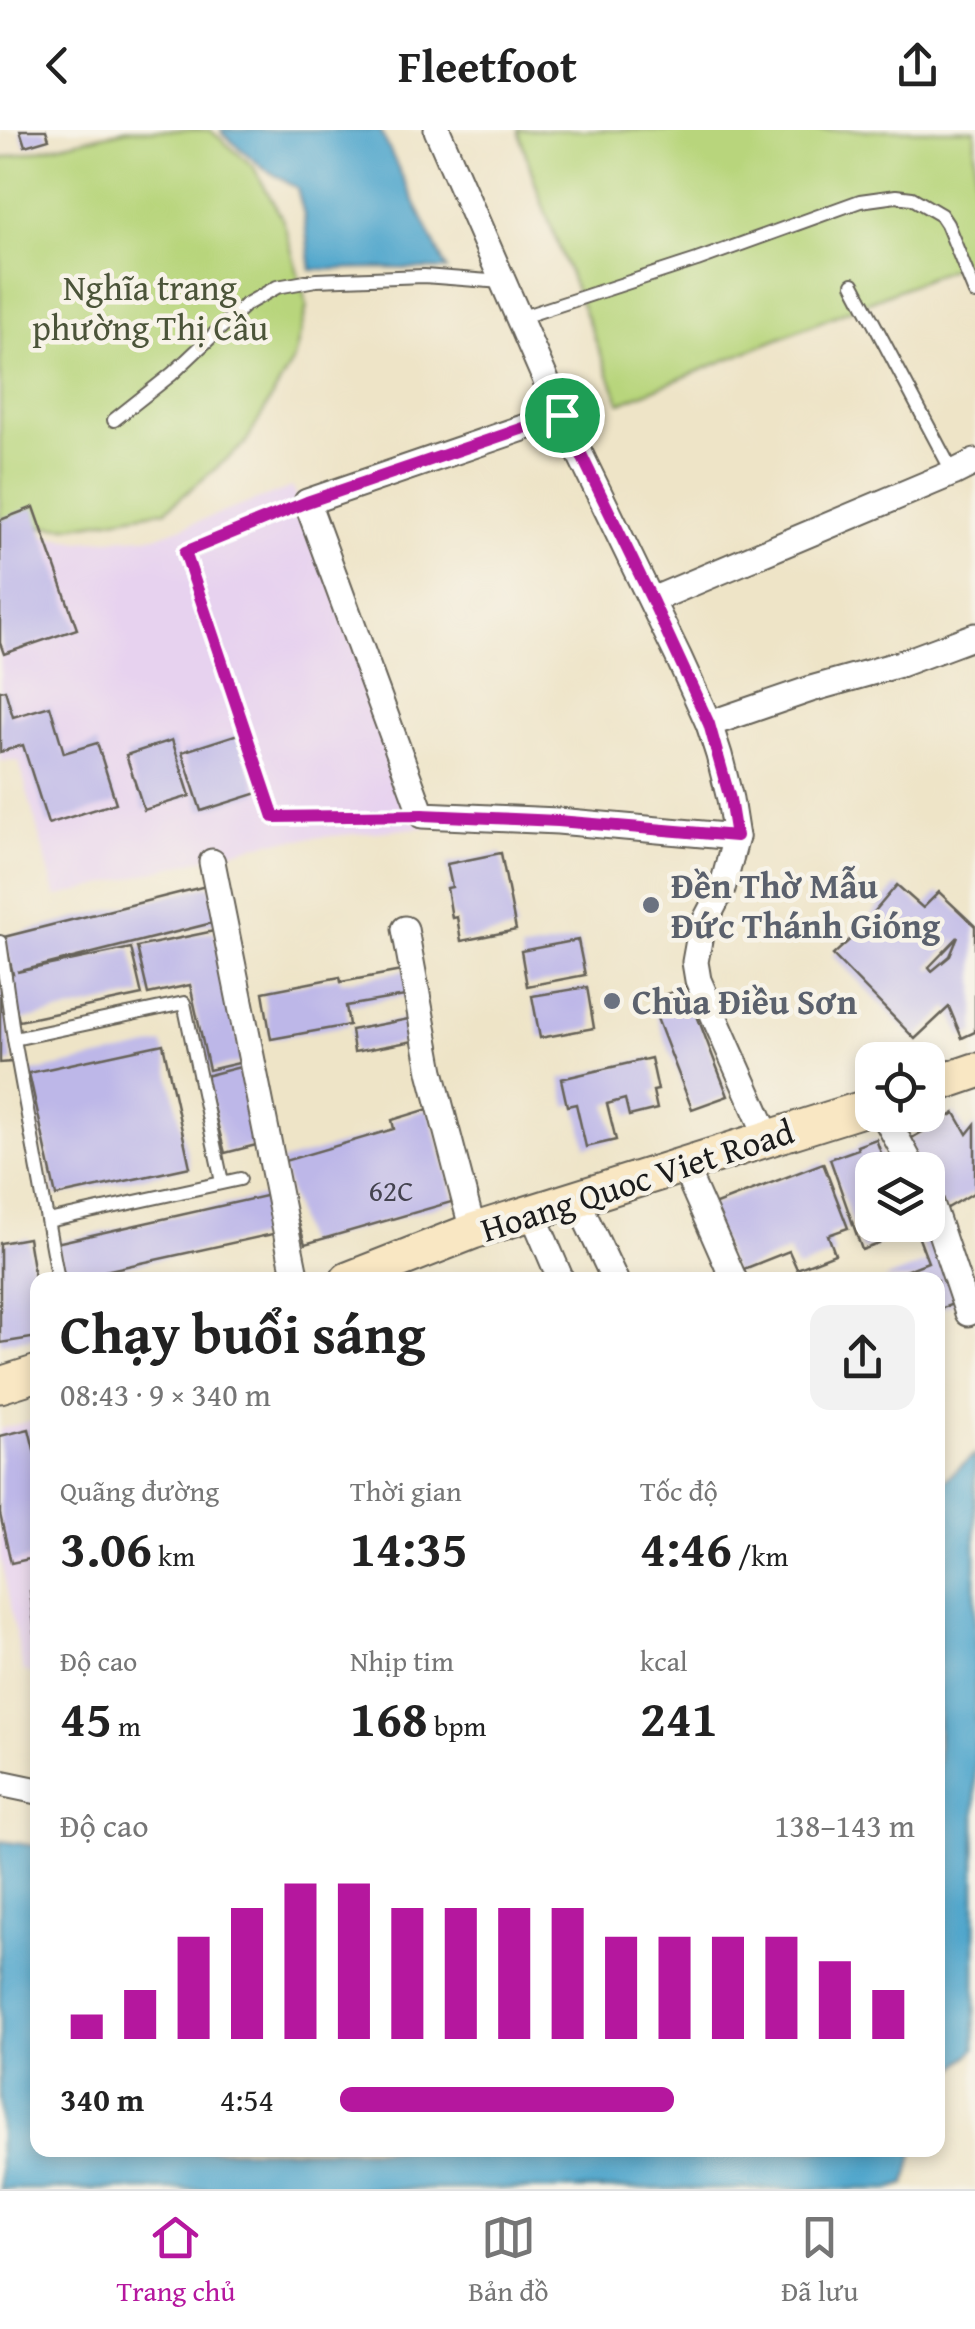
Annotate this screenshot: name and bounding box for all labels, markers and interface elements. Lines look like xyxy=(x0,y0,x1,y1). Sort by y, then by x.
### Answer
text: Fleetfoot xyxy=(398,33,577,98)
icon: back xyxy=(30,38,85,93)
icon: share xyxy=(890,38,945,93)
park label: Nghĩa trang phường Thị Cầu xyxy=(32,262,268,353)
pin xyxy=(520,373,605,458)
icon: arrive xyxy=(535,388,590,443)
place label: Đền Thờ Mẫu Đức Thánh Gióng xyxy=(671,860,941,951)
marker: Đền Thờ Mẫu Đức Thánh Gióng xyxy=(640,894,662,916)
place label: Chùa Điều Sơn xyxy=(632,976,857,1027)
marker: Chùa Điều Sơn xyxy=(601,990,623,1012)
map controls xyxy=(855,1042,945,1242)
button: locate xyxy=(855,1042,945,1132)
street label: Hoang Quoc Viet Road xyxy=(474,1105,800,1255)
button: layers xyxy=(855,1152,945,1242)
house number: 62C xyxy=(368,1168,414,1212)
text: Chạy buổi sáng xyxy=(60,1293,425,1373)
button: share xyxy=(810,1305,915,1410)
text: 08:43 · 9 × 340 m xyxy=(60,1371,271,1418)
text: Quãng đường xyxy=(60,1470,219,1511)
text: Thời gian xyxy=(350,1470,462,1511)
text: Tốc độ xyxy=(640,1470,718,1511)
text: 3.06 xyxy=(60,1511,152,1584)
text: 14:35 xyxy=(350,1511,468,1584)
text: 4:46 xyxy=(640,1511,732,1584)
text: km xyxy=(152,1535,195,1576)
text: /km xyxy=(732,1535,788,1576)
text: Độ cao xyxy=(60,1640,137,1681)
text: Nhịp tim xyxy=(350,1640,454,1681)
text: kcal xyxy=(640,1640,688,1681)
text: 45 xyxy=(60,1681,112,1754)
text: 168 xyxy=(350,1681,428,1754)
text: 241 xyxy=(640,1681,718,1754)
text: m xyxy=(112,1705,141,1746)
text: bpm xyxy=(428,1705,486,1746)
text: Độ cao xyxy=(60,1802,148,1849)
text: 138–143 m xyxy=(774,1802,915,1849)
text: 340 m xyxy=(60,2076,144,2123)
text: 4:54 xyxy=(220,2076,274,2123)
tab: Trang chủ xyxy=(116,2210,235,2311)
tab: Bản đồ xyxy=(468,2210,548,2311)
tab: Đã lưu xyxy=(781,2210,859,2311)

